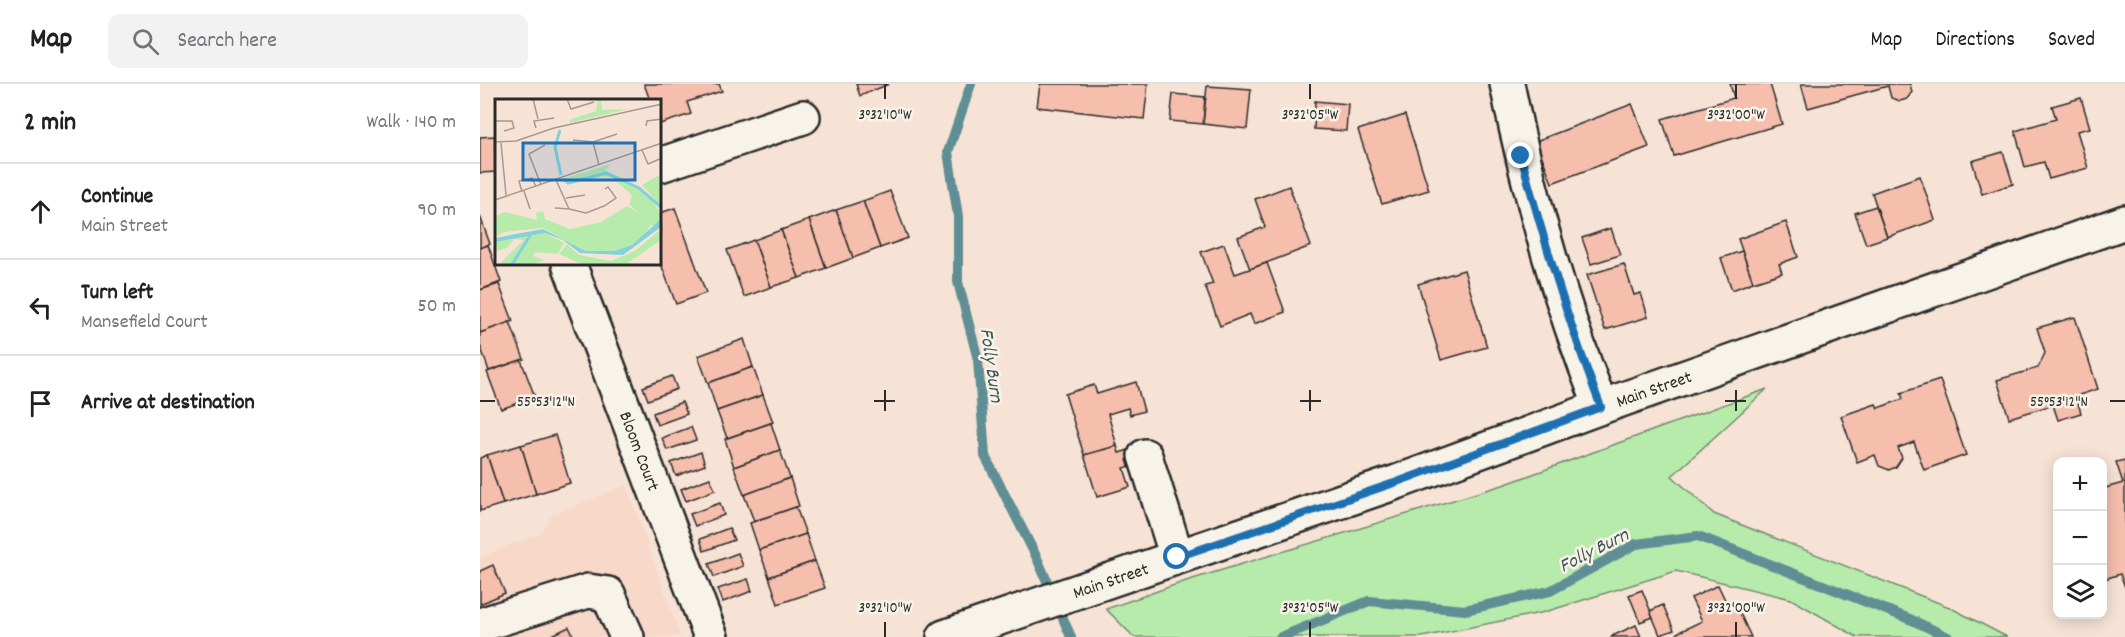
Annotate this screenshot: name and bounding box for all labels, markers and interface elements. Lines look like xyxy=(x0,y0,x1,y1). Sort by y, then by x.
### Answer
search box xyxy=(108,14,528,68)
text: Map xyxy=(30,21,72,61)
icon: search xyxy=(129,25,162,58)
text: Search here xyxy=(177,26,277,57)
text: Map xyxy=(1871,26,1902,56)
text: Directions xyxy=(1935,26,2015,56)
text: Saved xyxy=(2048,26,2095,56)
inset map xyxy=(495,99,662,266)
text: 2 min xyxy=(24,105,76,142)
text: 3°32'10"W xyxy=(858,105,912,127)
text: 3°32'05"W xyxy=(1282,105,1339,127)
text: 3°32'00"W xyxy=(1707,105,1765,127)
text: Walk · 140 m xyxy=(367,109,456,137)
route end xyxy=(1507,142,1533,168)
text: Continue xyxy=(81,182,153,213)
icon: ahead xyxy=(24,195,57,228)
text: 90 m xyxy=(418,197,456,225)
text: Main Street xyxy=(81,213,168,241)
text: Turn left xyxy=(81,278,153,309)
icon: left xyxy=(24,291,57,324)
text: 50 m xyxy=(418,293,456,321)
text: Mansefield Court xyxy=(81,309,208,337)
water label: Folly Burn xyxy=(971,326,1009,405)
street label: Main Street xyxy=(1613,366,1696,416)
icon: arrive xyxy=(24,387,57,420)
text: Arrive at destination xyxy=(81,388,255,419)
text: 55°53'12"N xyxy=(517,392,575,414)
text: 55°53'12"N xyxy=(2030,392,2088,414)
street label: Bloom Court xyxy=(611,408,664,496)
map controls xyxy=(2053,457,2107,619)
button: + xyxy=(2053,457,2107,511)
button: − xyxy=(2053,511,2107,565)
water label: Folly Burn xyxy=(1555,522,1635,581)
route start xyxy=(1163,543,1189,569)
street label: Main Street xyxy=(1070,558,1153,607)
button: layers xyxy=(2053,565,2107,619)
text: 3°32'10"W xyxy=(858,598,912,620)
text: 3°32'05"W xyxy=(1282,598,1339,620)
text: 3°32'00"W xyxy=(1707,598,1765,620)

